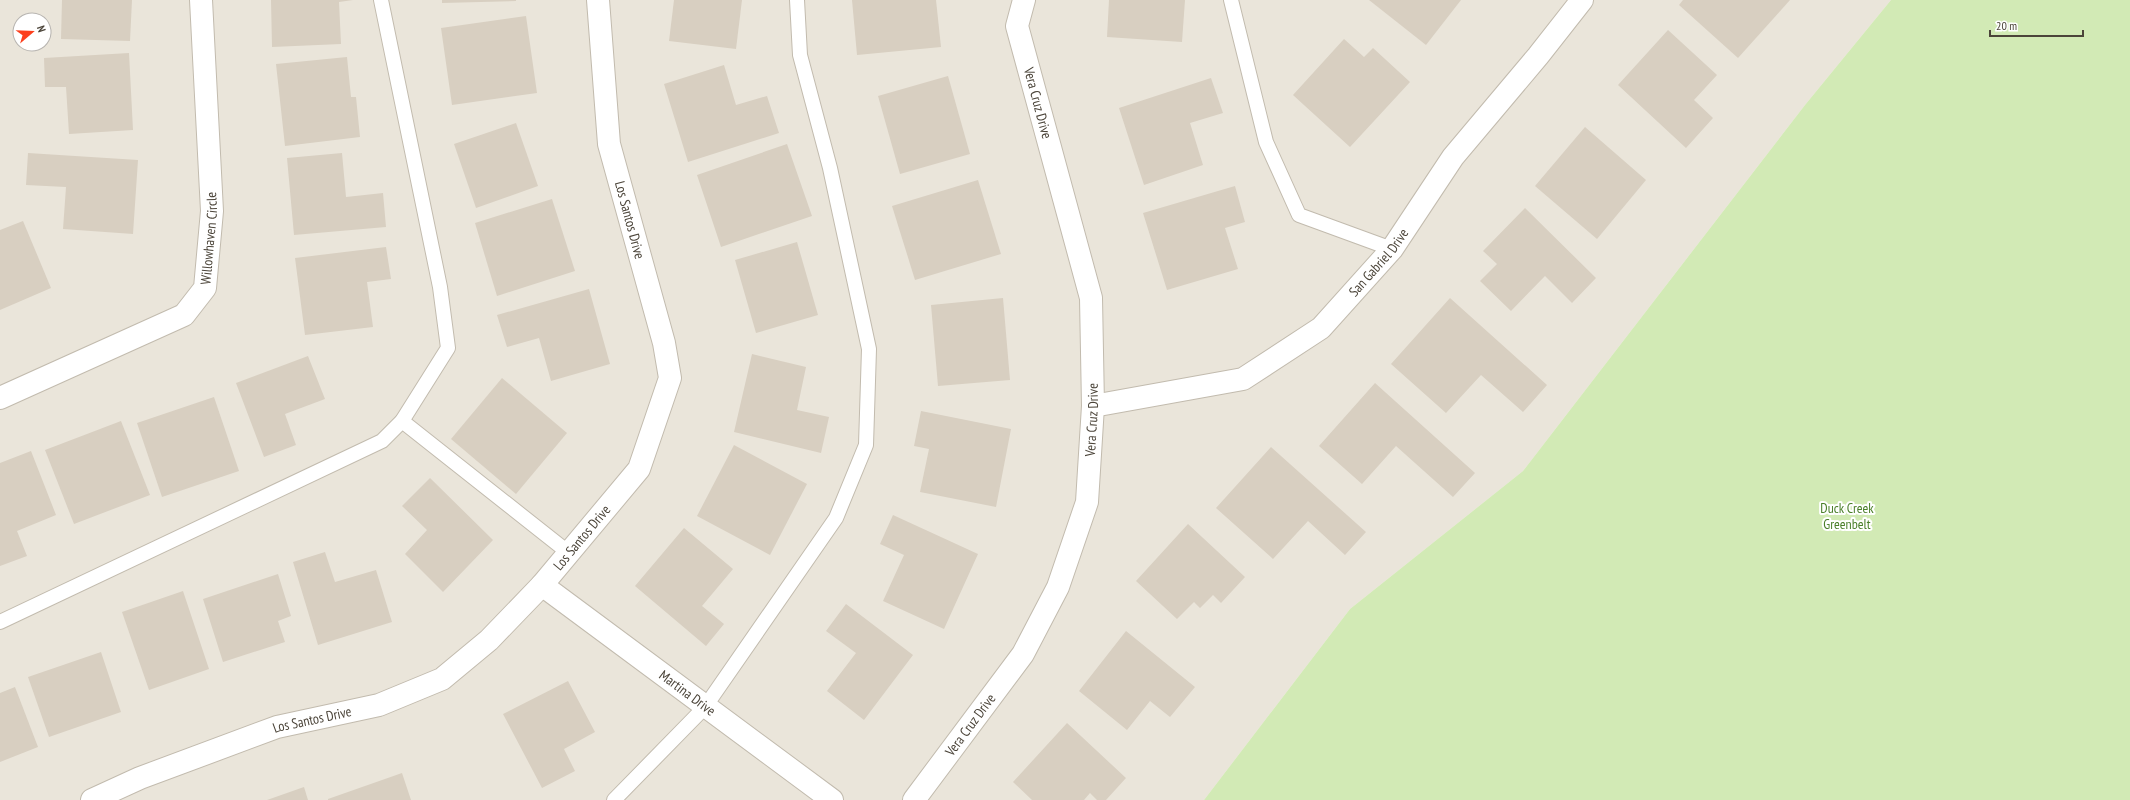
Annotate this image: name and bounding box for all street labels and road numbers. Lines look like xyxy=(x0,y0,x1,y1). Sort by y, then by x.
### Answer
street label: Vera Cruz Drive xyxy=(1020,64,1056,141)
street label: Los Santos Drive xyxy=(611,179,649,261)
street label: Willowhaven Circle xyxy=(196,191,221,285)
street label: San Gabriel Drive xyxy=(1345,225,1412,300)
street label: Vera Cruz Drive xyxy=(1081,383,1102,458)
street label: Los Santos Drive xyxy=(549,501,614,574)
street label: Martina Drive xyxy=(656,666,719,720)
street label: Vera Cruz Drive xyxy=(940,690,1000,760)
street label: Los Santos Drive xyxy=(270,702,353,737)

